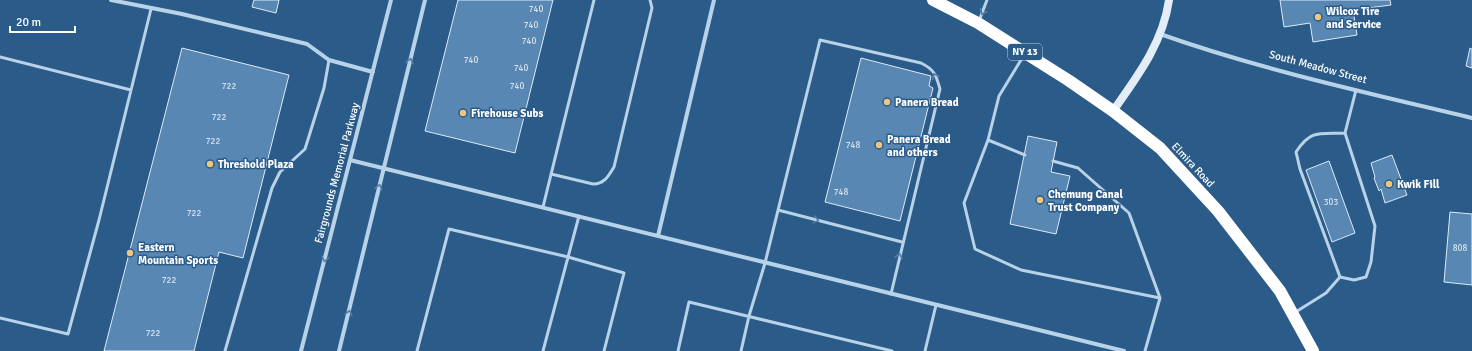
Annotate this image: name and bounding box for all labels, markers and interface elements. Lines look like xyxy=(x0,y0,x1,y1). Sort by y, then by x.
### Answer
house number: 740 xyxy=(529,4,543,15)
place label: Wilcox Tire and Service xyxy=(1326,5,1382,31)
one-way arrow xyxy=(980,7,988,15)
scale bar xyxy=(10,8,75,34)
marker: Wilcox Tire and Service xyxy=(1313,12,1323,22)
text: 20 m xyxy=(16,15,41,30)
house number: 740 xyxy=(524,20,538,31)
house number: 740 xyxy=(522,36,536,47)
road number: NY 13 xyxy=(1008,44,1042,60)
street label: South Meadow Street xyxy=(1268,48,1368,86)
house number: 740 xyxy=(464,55,478,66)
one-way arrow xyxy=(406,57,414,64)
house number: 740 xyxy=(514,63,528,74)
one-way arrow xyxy=(932,72,940,80)
house number: 722 xyxy=(222,81,236,92)
house number: 740 xyxy=(510,81,524,92)
place label: Panera Bread xyxy=(895,96,959,109)
marker: Panera Bread xyxy=(882,97,892,107)
street label: Fairgrounds Memorial Parkway xyxy=(312,100,362,245)
place label: Firehouse Subs xyxy=(471,107,543,120)
marker: Firehouse Subs xyxy=(458,108,468,118)
house number: 722 xyxy=(212,112,226,123)
place label: Panera Bread and others xyxy=(887,133,951,159)
house number: 722 xyxy=(206,136,220,147)
house number: 748 xyxy=(846,140,860,151)
marker: Panera Bread and others xyxy=(874,140,884,150)
street label: Elmira Road xyxy=(1169,140,1217,190)
place label: Threshold Plaza xyxy=(218,158,294,171)
marker: Threshold Plaza xyxy=(205,159,215,169)
place label: Kwik Fill xyxy=(1397,178,1440,191)
marker: Kwik Fill xyxy=(1384,179,1394,189)
one-way arrow xyxy=(375,184,383,190)
house number: 748 xyxy=(834,187,848,198)
place label: Chemung Canal Trust Company xyxy=(1048,188,1123,214)
marker: Chemung Canal Trust Company xyxy=(1035,195,1045,205)
house number: 303 xyxy=(1324,197,1338,208)
house number: 722 xyxy=(187,208,201,219)
one-way arrow xyxy=(812,215,819,224)
place label: Eastern Mountain Sports xyxy=(138,241,218,267)
house number: 808 xyxy=(1453,243,1467,254)
marker: Eastern Mountain Sports xyxy=(125,248,135,258)
one-way arrow xyxy=(895,252,903,259)
one-way arrow xyxy=(321,256,329,262)
house number: 722 xyxy=(162,275,176,286)
one-way arrow xyxy=(344,310,352,316)
house number: 722 xyxy=(146,328,160,339)

